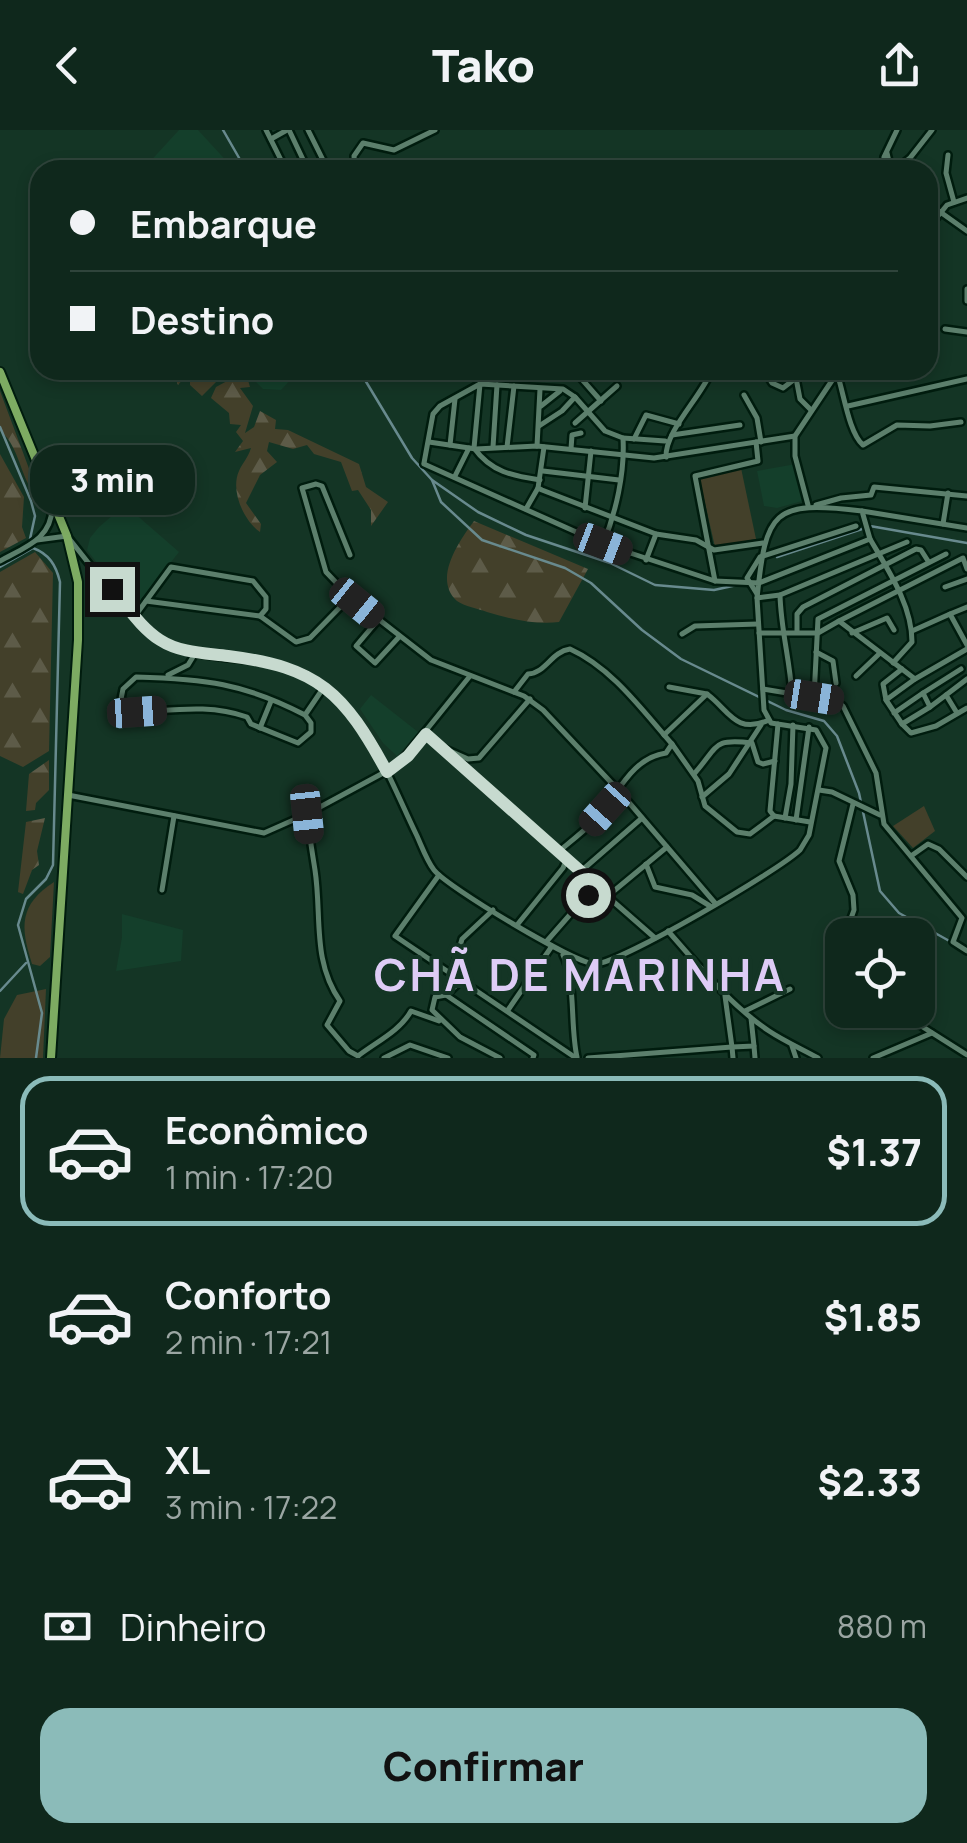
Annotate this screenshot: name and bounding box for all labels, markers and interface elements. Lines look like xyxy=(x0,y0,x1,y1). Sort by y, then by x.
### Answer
text: Tako xyxy=(432,34,535,96)
icon: back xyxy=(40,38,95,93)
icon: share xyxy=(872,38,927,93)
text: Embarque xyxy=(130,197,317,249)
text: Destino xyxy=(130,293,274,345)
callout: 3 min xyxy=(29,444,194,514)
text: 3 min xyxy=(70,458,155,502)
car xyxy=(570,519,636,569)
route end xyxy=(90,567,135,612)
car xyxy=(324,572,390,634)
car xyxy=(782,677,846,717)
car xyxy=(106,695,168,729)
car xyxy=(574,777,636,841)
car xyxy=(289,783,325,845)
route start xyxy=(566,873,611,918)
map controls xyxy=(825,918,935,1028)
button: locate xyxy=(825,918,935,1028)
district label: CHÃ DE MARINHA xyxy=(374,943,786,1005)
text: Econômico xyxy=(165,1103,369,1155)
icon: car xyxy=(45,1106,135,1196)
text: $1.37 xyxy=(827,1125,922,1177)
text: 1 min · 17:20 xyxy=(165,1155,333,1199)
text: Conforto xyxy=(165,1268,331,1320)
icon: car xyxy=(45,1271,135,1361)
text: $1.85 xyxy=(824,1290,922,1342)
text: 2 min · 17:21 xyxy=(165,1320,332,1364)
text: XL xyxy=(165,1433,210,1485)
icon: car xyxy=(45,1436,135,1526)
text: $2.33 xyxy=(818,1455,922,1507)
text: 3 min · 17:22 xyxy=(165,1485,337,1529)
icon: cash xyxy=(40,1599,95,1654)
text: Dinheiro xyxy=(120,1600,266,1652)
text: 880 m xyxy=(837,1604,927,1648)
button: Confirmar xyxy=(40,1708,927,1823)

